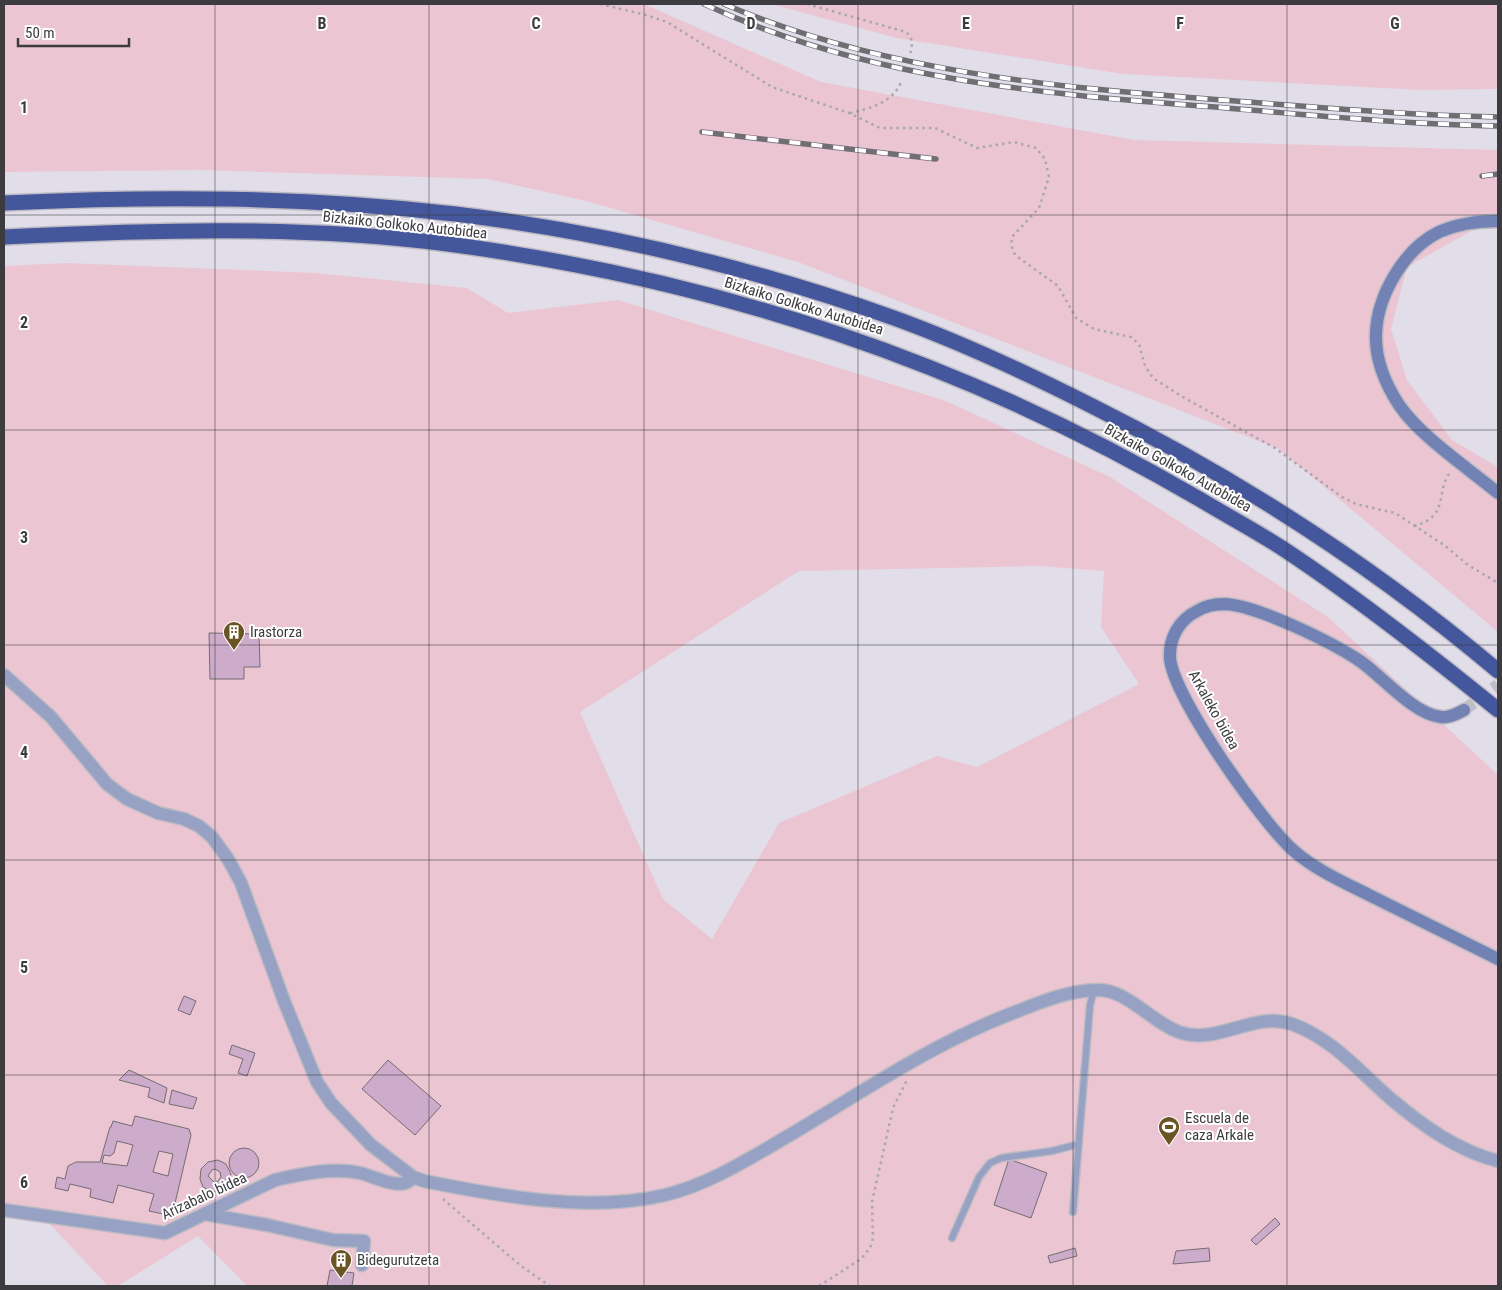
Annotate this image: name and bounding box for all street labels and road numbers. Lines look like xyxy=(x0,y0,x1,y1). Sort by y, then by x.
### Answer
street label: Bizkaiko Golkoko Autobidea xyxy=(322,207,488,243)
street label: Bizkaiko Golkoko Autobidea xyxy=(722,273,886,339)
street label: Bizkaiko Golkoko Autobidea xyxy=(1101,420,1255,516)
street label: Arkaleko bidea xyxy=(1185,667,1243,753)
street label: Arizabalo bidea xyxy=(159,1168,249,1224)

